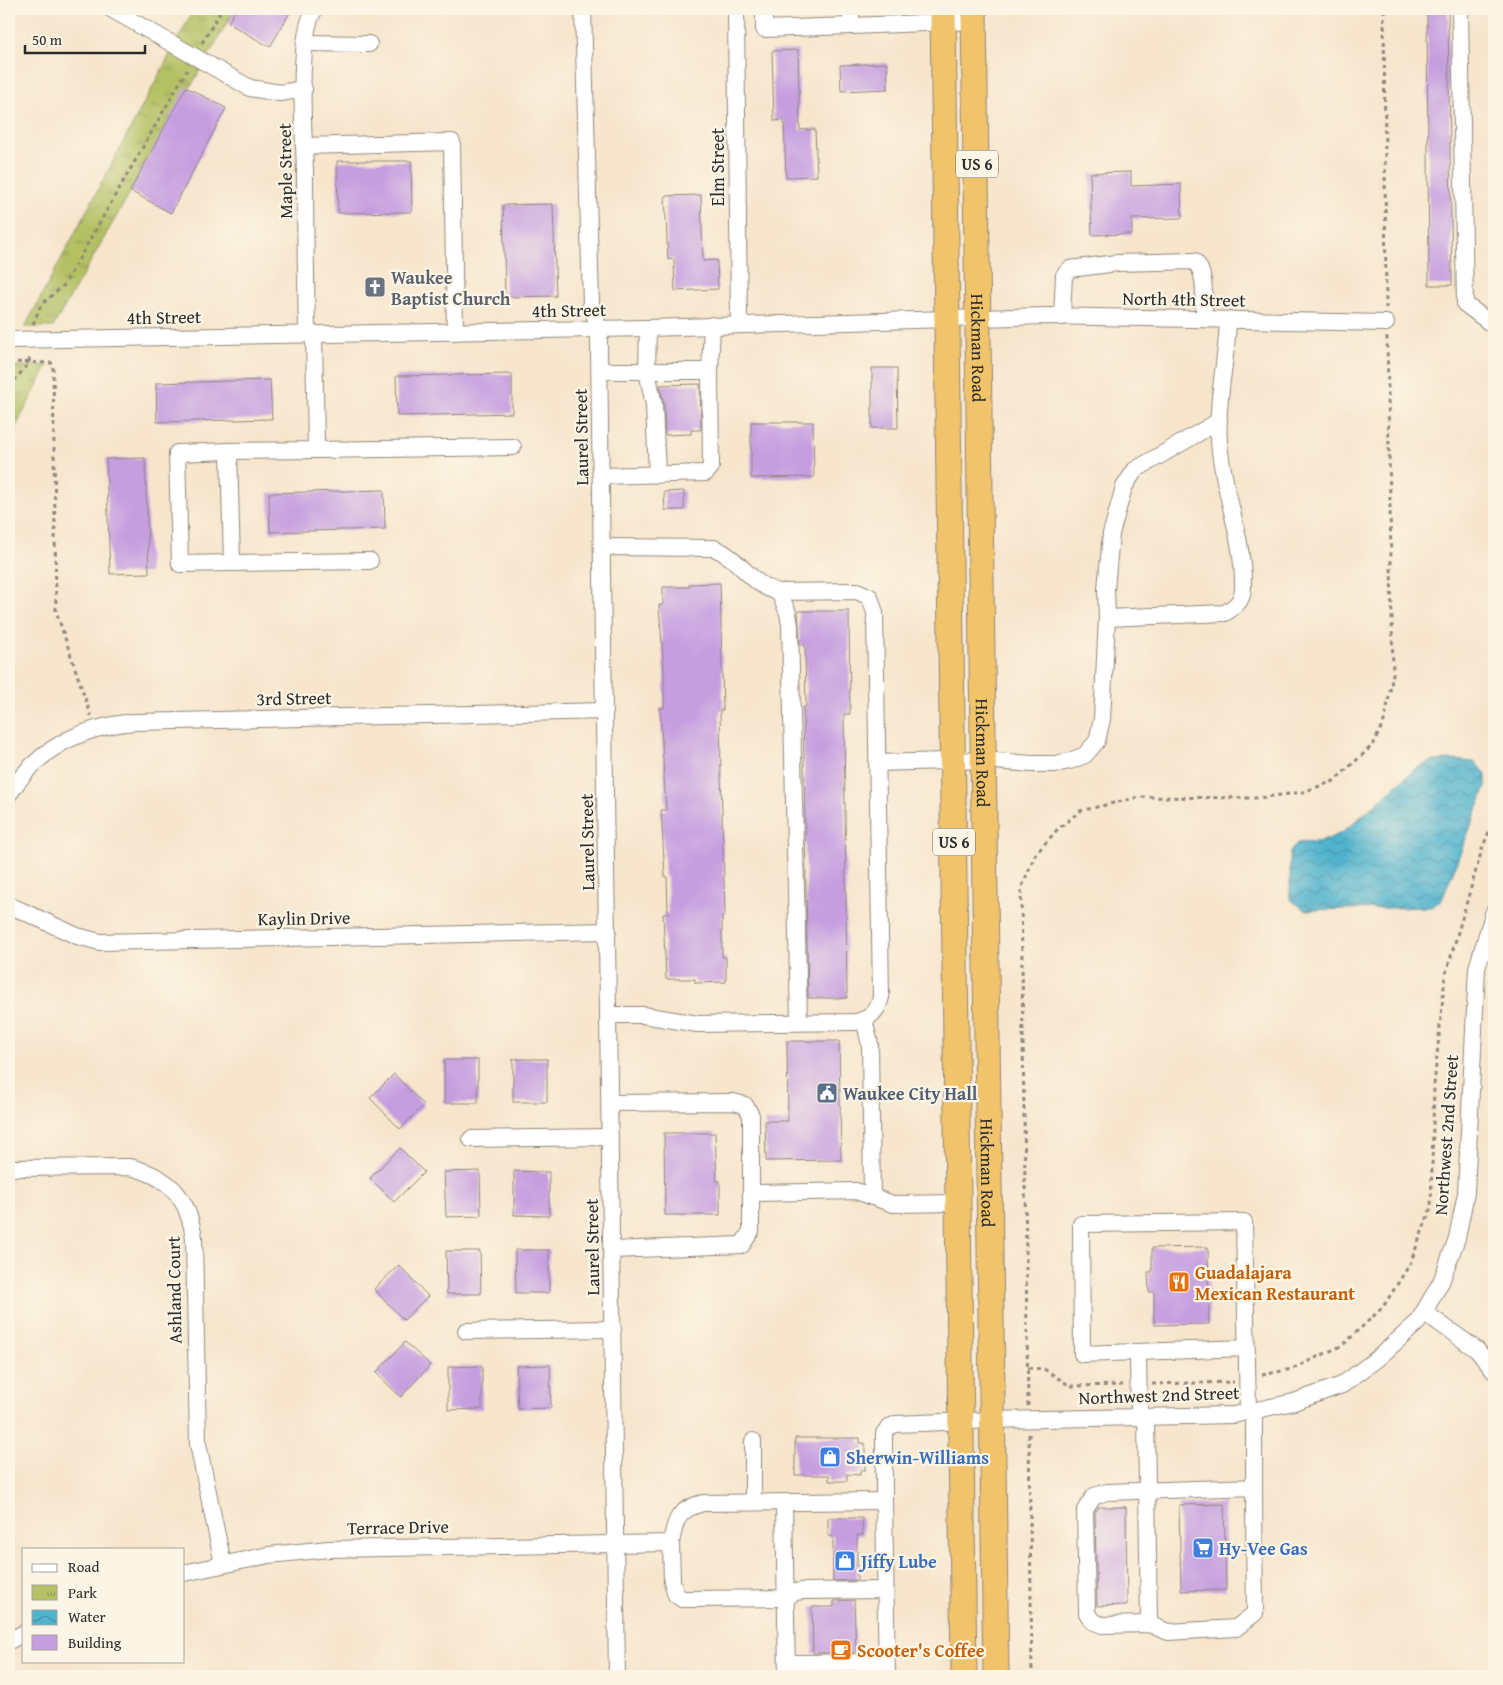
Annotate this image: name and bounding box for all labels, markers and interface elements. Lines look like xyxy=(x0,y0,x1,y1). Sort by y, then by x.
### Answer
scale bar xyxy=(25,22,145,54)
text: 50 m xyxy=(32,29,63,50)
street label: Maple Street xyxy=(271,122,299,219)
street label: Elm Street xyxy=(704,127,731,206)
road number: US 6 xyxy=(956,150,998,178)
place label: Waukee Baptist Church xyxy=(391,264,511,312)
church icon: Waukee Baptist Church xyxy=(363,275,387,299)
street label: North 4th Street xyxy=(1122,284,1247,314)
street label: Hickman Road xyxy=(965,293,993,403)
street label: 4th Street xyxy=(531,296,607,324)
street label: 4th Street xyxy=(126,303,202,331)
street label: Laurel Street xyxy=(567,388,595,486)
street label: 3rd Street xyxy=(256,684,332,712)
street label: Hickman Road xyxy=(969,698,997,808)
street label: Laurel Street xyxy=(573,793,601,891)
road number: US 6 xyxy=(933,829,975,856)
street label: Kaylin Drive xyxy=(257,904,351,932)
street label: Northwest 2nd Street xyxy=(1427,1053,1465,1216)
place label: Waukee City Hall xyxy=(843,1080,978,1107)
public building icon: Waukee City Hall xyxy=(815,1081,839,1105)
street label: Hickman Road xyxy=(974,1118,1002,1228)
street label: Laurel Street xyxy=(578,1198,606,1296)
street label: Ashland Court xyxy=(160,1235,188,1344)
place label: Guadalajara Mexican Restaurant xyxy=(1195,1259,1355,1307)
restaurant icon: Guadalajara Mexican Restaurant xyxy=(1167,1270,1191,1294)
street label: Northwest 2nd Street xyxy=(1078,1379,1241,1411)
place label: Sherwin-Williams xyxy=(846,1444,989,1471)
shop icon: Sherwin-Williams xyxy=(818,1445,842,1469)
street label: Terrace Drive xyxy=(347,1513,449,1541)
place label: Hy-Vee Gas xyxy=(1219,1535,1308,1562)
supermarket icon: Hy-Vee Gas xyxy=(1191,1536,1215,1560)
legend xyxy=(22,1548,185,1662)
place label: Jiffy Lube xyxy=(858,1548,937,1575)
shop icon: Jiffy Lube xyxy=(833,1549,857,1573)
text: Road xyxy=(68,1556,99,1577)
text: Park xyxy=(68,1582,97,1603)
text: Water xyxy=(68,1606,106,1627)
text: Building xyxy=(68,1632,122,1653)
place label: Scooter's Coffee xyxy=(857,1637,985,1664)
cafe icon: Scooter's Coffee xyxy=(829,1638,853,1662)

